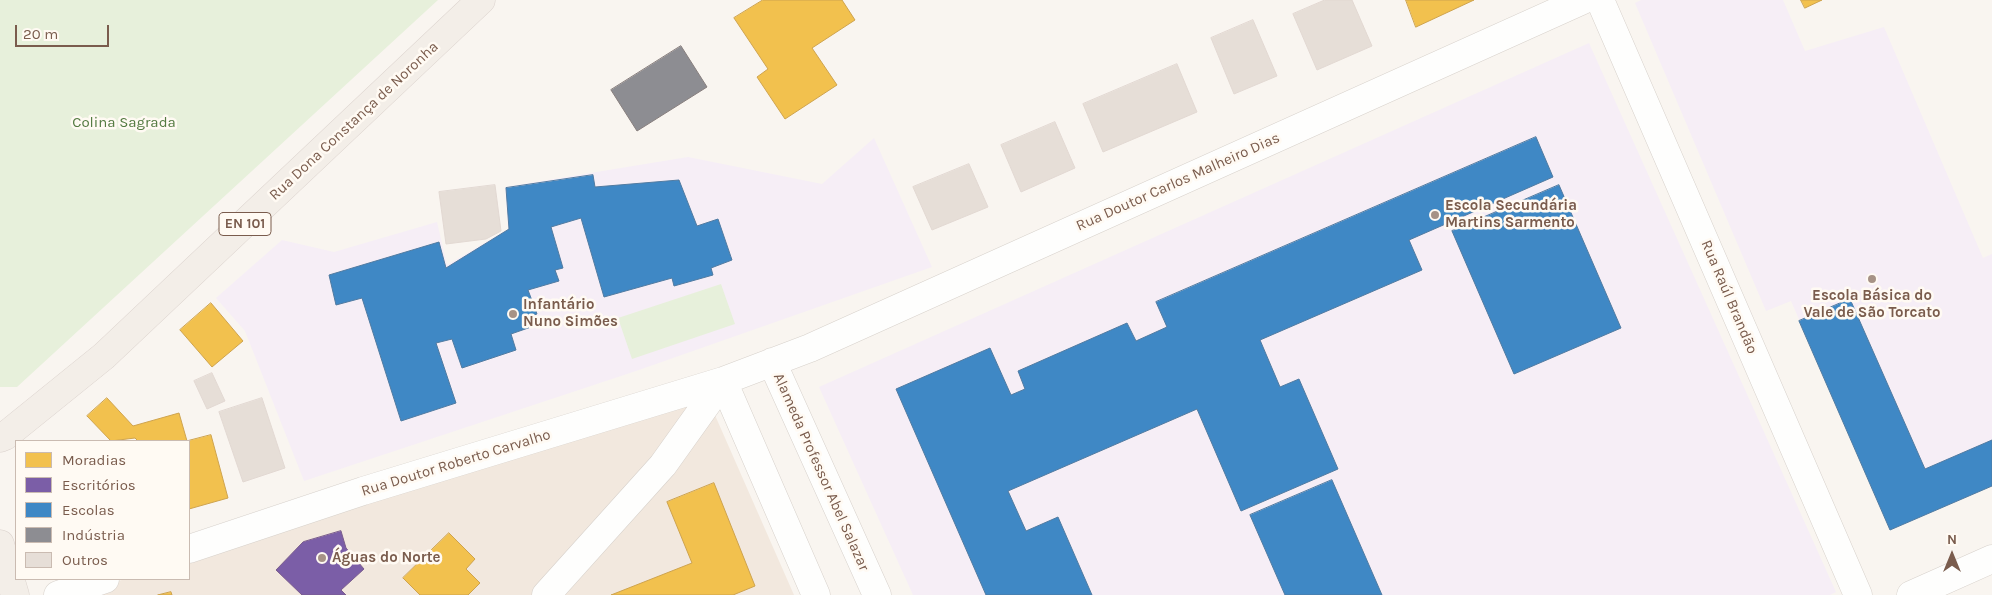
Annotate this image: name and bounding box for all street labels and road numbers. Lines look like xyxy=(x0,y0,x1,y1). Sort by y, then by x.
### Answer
street label: Rua Dona Constança de Noronha xyxy=(266,38,442,204)
street label: Rua Doutor Carlos Malheiro Dias xyxy=(1073,129,1283,235)
road number: EN 101 xyxy=(219,212,271,235)
street label: Rua Raúl Brandão xyxy=(1697,237,1761,357)
street label: Alameda Professor Abel Salazar xyxy=(769,370,873,574)
street label: Rua Doutor Roberto Carvalho xyxy=(359,426,553,500)

